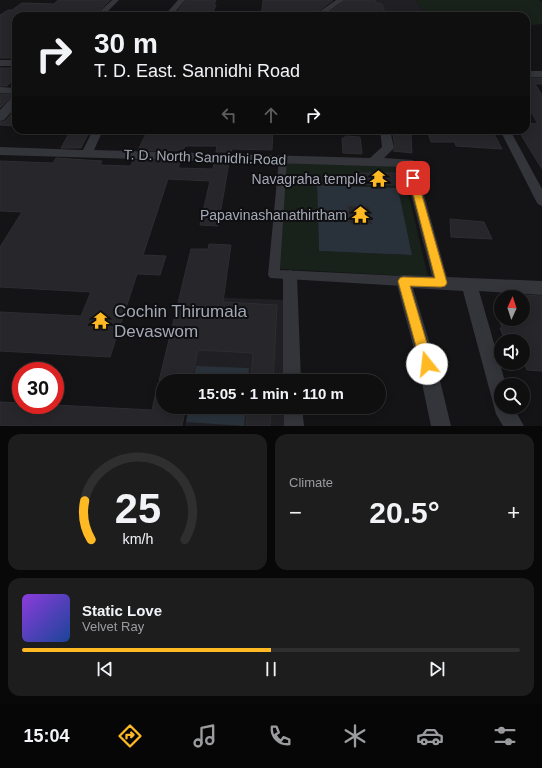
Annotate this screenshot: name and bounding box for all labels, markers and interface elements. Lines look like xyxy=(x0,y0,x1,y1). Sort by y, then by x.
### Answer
icon: right xyxy=(28,28,80,80)
text: 30 m xyxy=(94,28,158,59)
text: T. D. East. Sannidhi Road xyxy=(94,61,300,81)
icon: left xyxy=(218,104,240,126)
icon: ahead xyxy=(260,104,282,126)
icon: right xyxy=(302,104,324,126)
street label: T. D. North Sannidhi.Road xyxy=(123,146,287,168)
pin xyxy=(396,161,430,195)
icon: arrive xyxy=(402,167,424,189)
temple icon: Navagraha temple xyxy=(369,169,389,189)
place label: Navagraha temple xyxy=(252,171,366,187)
temple icon: Papavinashanathirtham xyxy=(350,205,370,225)
place label: Papavinashanathirtham xyxy=(200,207,347,223)
north arrow xyxy=(494,290,530,326)
map controls xyxy=(494,290,530,414)
place label: Cochin Thirumala Devaswom xyxy=(114,302,247,341)
temple icon: Cochin Thirumala Devaswom xyxy=(91,311,111,331)
button: sound xyxy=(494,334,530,370)
position arrow xyxy=(406,343,448,385)
speed limit sign: 30 xyxy=(12,362,64,414)
button: search xyxy=(494,378,530,414)
text: 15:05 · 1 min · 110 m xyxy=(198,385,344,402)
text: Climate xyxy=(289,475,333,490)
text: 25 xyxy=(114,485,161,532)
text: 20.5° xyxy=(369,496,440,529)
text: − xyxy=(289,500,302,525)
text: + xyxy=(507,500,520,525)
text: km/h xyxy=(122,531,153,547)
text: Static Love xyxy=(82,602,162,619)
text: Velvet Ray xyxy=(82,619,144,634)
icon: previous xyxy=(94,658,116,680)
icon: pause xyxy=(260,658,282,680)
icon: next xyxy=(426,658,448,680)
icon: directions xyxy=(116,722,144,750)
icon: music xyxy=(191,722,219,750)
icon: phone xyxy=(266,722,294,750)
icon: climate xyxy=(341,722,369,750)
icon: car xyxy=(416,722,444,750)
icon: filters xyxy=(491,722,519,750)
text: 15:04 xyxy=(23,726,69,746)

